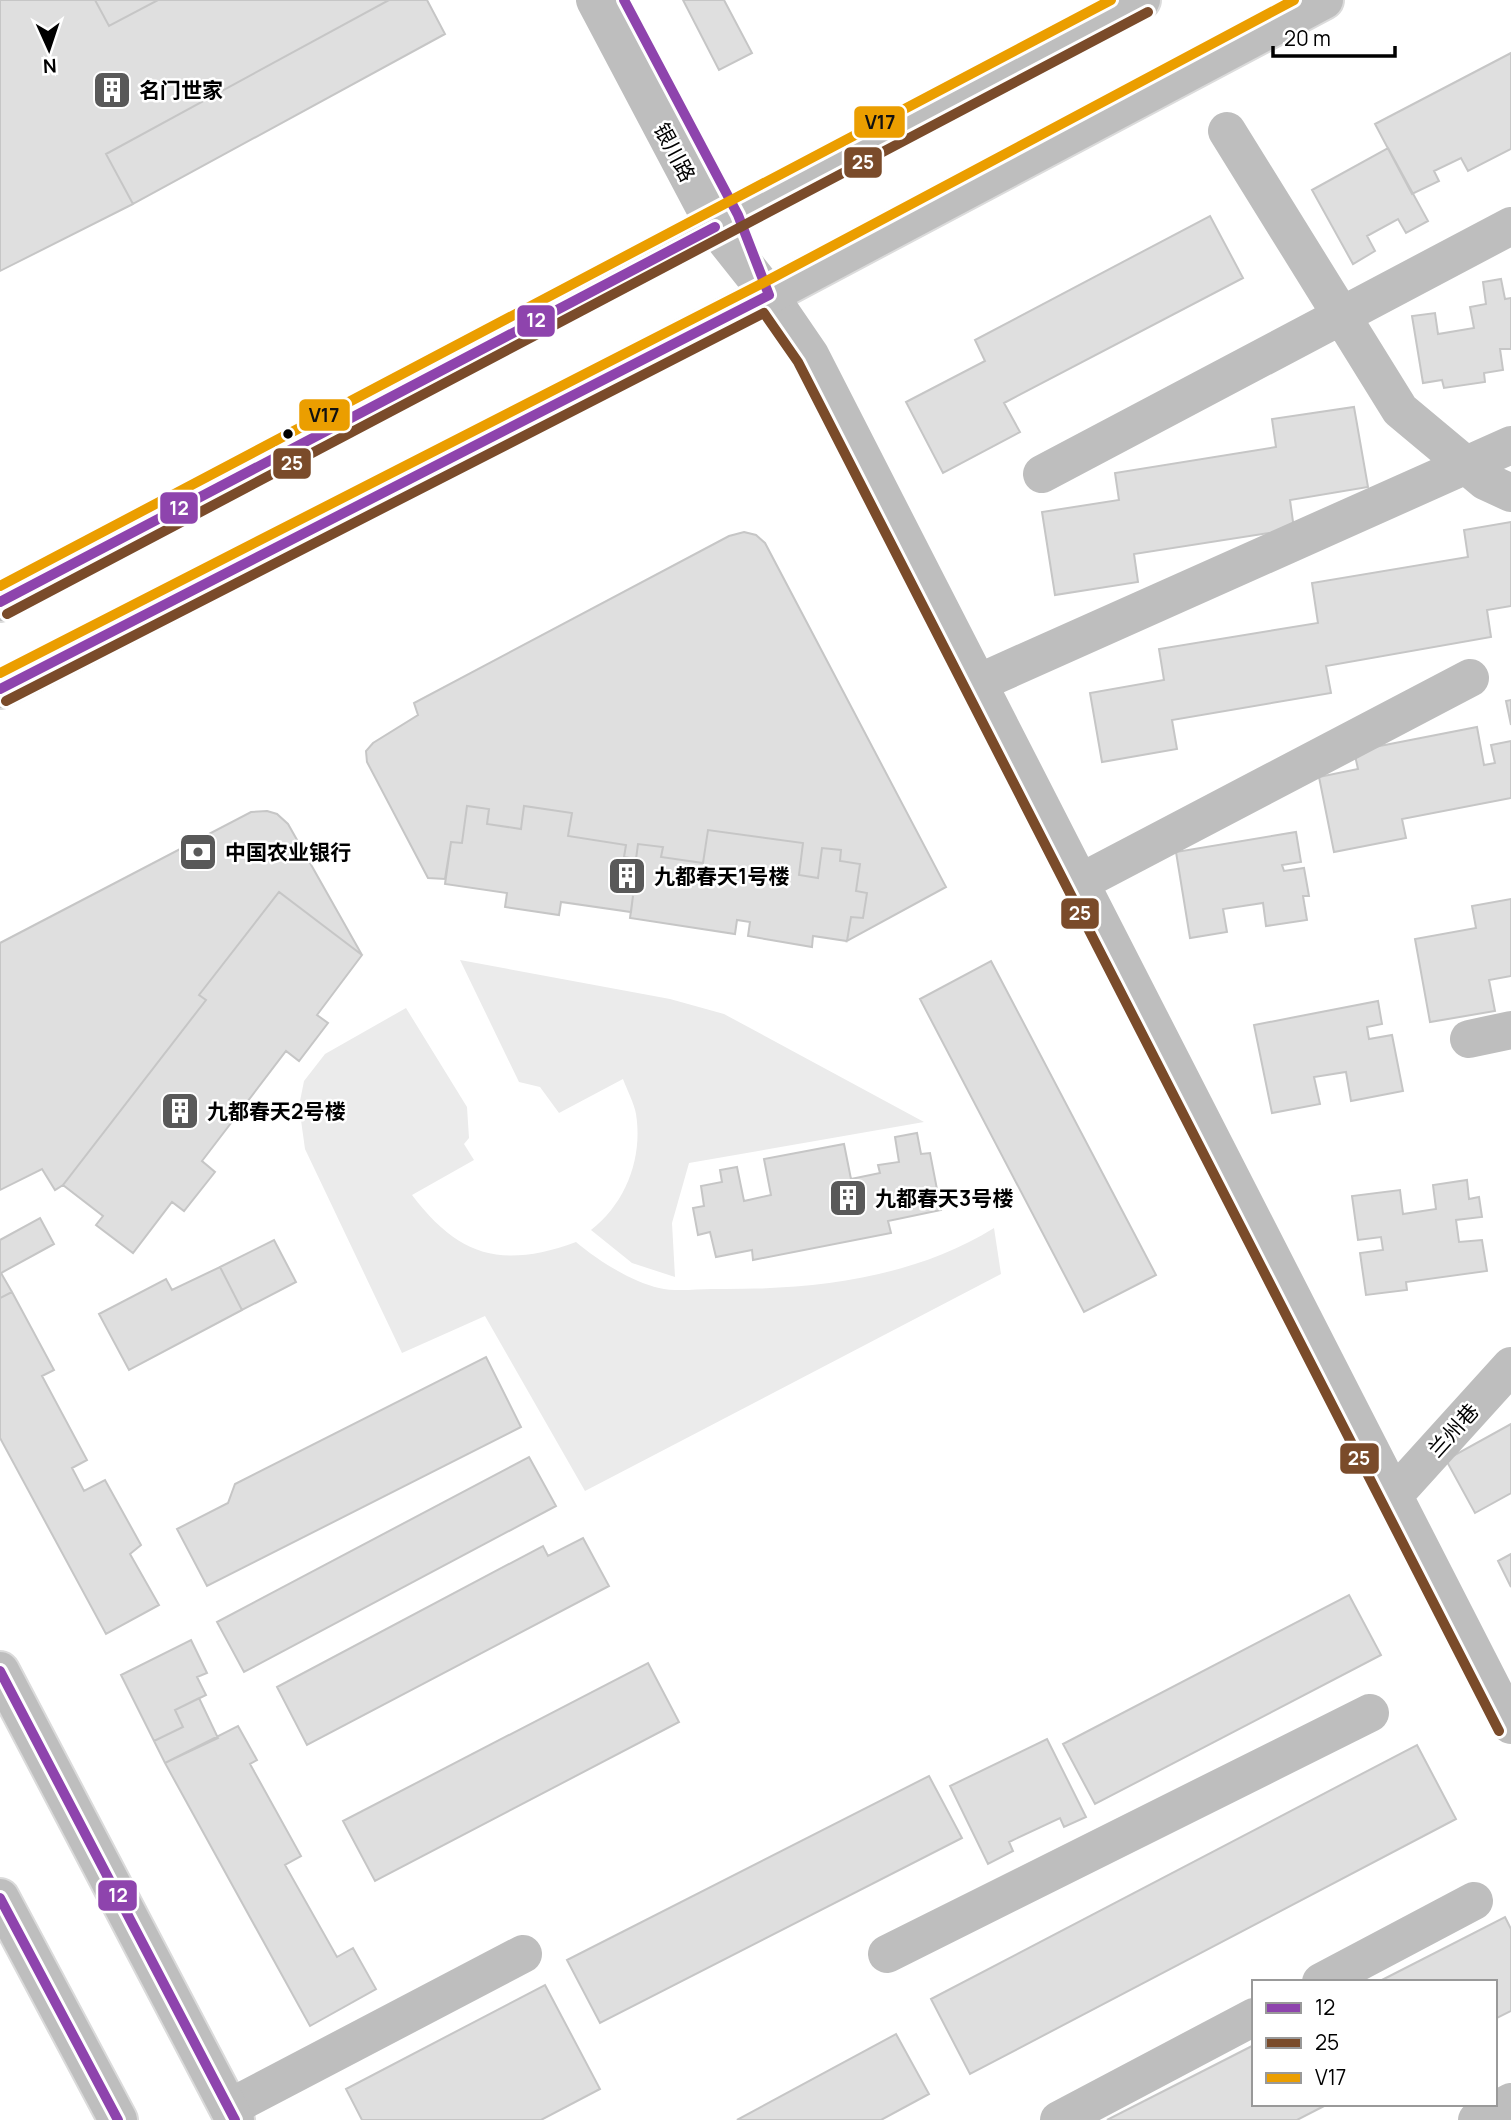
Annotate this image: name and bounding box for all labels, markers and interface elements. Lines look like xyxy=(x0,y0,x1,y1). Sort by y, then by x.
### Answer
north arrow xyxy=(14,14,84,84)
scale bar xyxy=(1273,14,1396,58)
text: 20 m xyxy=(1284,24,1331,52)
text: N xyxy=(42,53,57,79)
building icon: 名门世家 xyxy=(91,69,133,111)
place label: 名门世家 xyxy=(139,76,223,104)
line badge: V17 xyxy=(853,105,906,139)
text: V17 xyxy=(865,109,895,135)
street label: 银川路 xyxy=(648,118,702,186)
line badge: 25 xyxy=(843,146,883,179)
text: 25 xyxy=(852,149,874,175)
line badge: 12 xyxy=(516,304,556,338)
text: 12 xyxy=(526,307,546,333)
line badge: V17 xyxy=(298,398,351,432)
text: V17 xyxy=(309,402,339,428)
unlabelled marker xyxy=(281,427,295,441)
line badge: 25 xyxy=(272,447,312,480)
text: 25 xyxy=(281,450,303,476)
line badge: 12 xyxy=(159,491,199,525)
text: 12 xyxy=(169,495,189,521)
bank icon: 中国农业银行 xyxy=(177,831,219,873)
place label: 中国农业银行 xyxy=(225,838,351,866)
building icon: 九都春天1号楼 xyxy=(606,855,648,897)
place label: 九都春天1号楼 xyxy=(654,862,789,890)
line badge: 25 xyxy=(1060,897,1100,930)
text: 25 xyxy=(1069,900,1091,926)
building icon: 九都春天2号楼 xyxy=(159,1090,201,1132)
place label: 九都春天2号楼 xyxy=(207,1097,346,1125)
building icon: 九都春天3号楼 xyxy=(827,1177,869,1219)
place label: 九都春天3号楼 xyxy=(875,1184,1013,1212)
street label: 兰州巷 xyxy=(1422,1397,1484,1463)
line badge: 25 xyxy=(1339,1442,1380,1475)
text: 25 xyxy=(1348,1445,1370,1471)
line badge: 12 xyxy=(97,1879,138,1912)
text: 12 xyxy=(108,1882,128,1908)
legend xyxy=(1252,1980,1497,2106)
text: 12 xyxy=(1315,1993,1335,2021)
text: 25 xyxy=(1315,2028,1339,2056)
text: V17 xyxy=(1315,2063,1346,2091)

